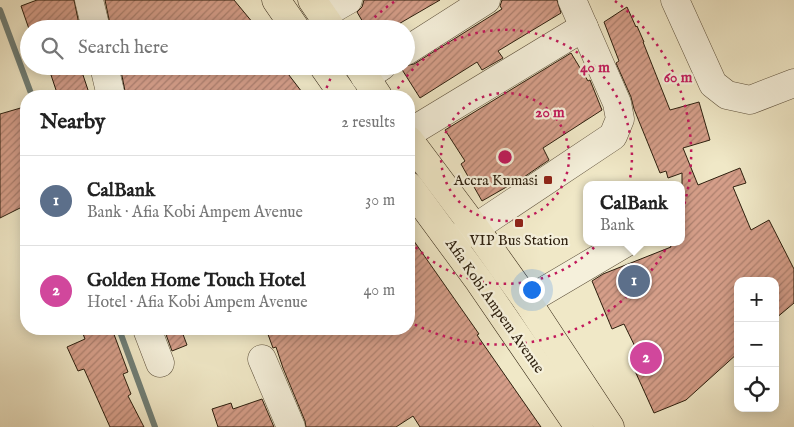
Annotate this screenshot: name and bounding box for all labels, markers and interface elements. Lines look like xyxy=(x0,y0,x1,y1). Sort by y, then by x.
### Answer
search box xyxy=(20,20,415,75)
icon: search xyxy=(38,34,66,62)
text: Search here xyxy=(78,36,169,60)
text: 40 m xyxy=(580,58,610,77)
text: 60 m xyxy=(664,68,693,87)
text: 20 m xyxy=(535,103,565,122)
text: Nearby xyxy=(40,109,105,136)
text: 2 results xyxy=(341,113,395,133)
centre of rings xyxy=(496,148,514,166)
place label: Accra Kumasi xyxy=(453,171,538,190)
marker: Accra Kumasi xyxy=(542,174,554,186)
text: CalBank xyxy=(87,179,155,203)
popup xyxy=(583,181,685,246)
text: 1 xyxy=(53,191,59,211)
text: 30 m xyxy=(365,191,395,211)
text: CalBank xyxy=(600,192,668,216)
text: Bank · Afia Kobi Ampem Avenue xyxy=(87,203,303,223)
text: Bank xyxy=(600,216,635,236)
marker: VIP Bus Station xyxy=(513,217,525,229)
place label: VIP Bus Station xyxy=(469,231,568,250)
street label: Afia Kobi Ampem Avenue xyxy=(441,234,549,377)
pin: 1 xyxy=(618,262,650,300)
text: Golden Home Touch Hotel xyxy=(87,269,306,293)
your location xyxy=(519,277,545,303)
map controls xyxy=(734,277,779,412)
button: + xyxy=(734,277,779,322)
text: 2 xyxy=(52,281,60,301)
text: 40 m xyxy=(363,281,395,301)
text: Hotel · Afia Kobi Ampem Avenue xyxy=(87,293,308,313)
button: − xyxy=(734,322,779,367)
pin: 2 xyxy=(630,339,662,377)
button: locate xyxy=(734,367,779,412)

